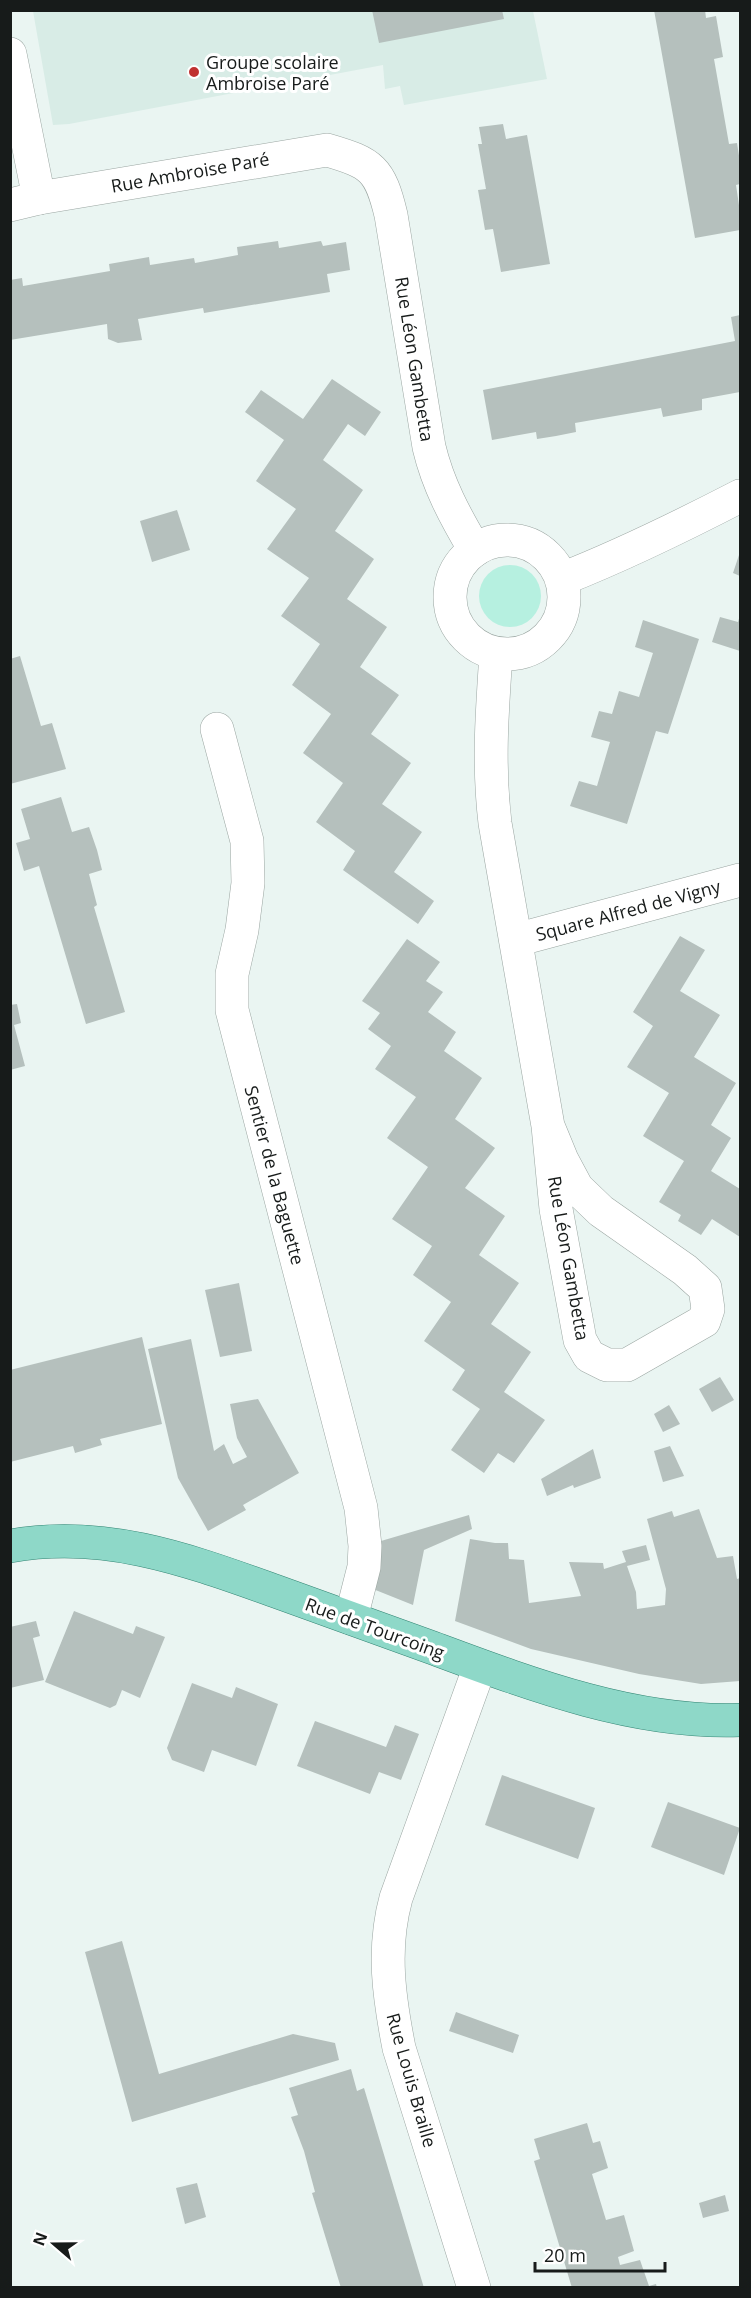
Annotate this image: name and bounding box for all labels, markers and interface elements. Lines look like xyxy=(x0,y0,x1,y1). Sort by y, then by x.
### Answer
place label: Groupe scolaire Ambroise Paré xyxy=(206,50,339,95)
marker: Groupe scolaire Ambroise Paré xyxy=(187,65,201,79)
street label: Rue Ambroise Paré xyxy=(109,146,271,198)
street label: Rue Léon Gambetta xyxy=(390,275,440,443)
street label: Square Alfred de Vigny xyxy=(533,874,724,946)
street label: Sentier de la Baguette xyxy=(240,1083,310,1267)
street label: Rue Léon Gambetta xyxy=(543,1174,595,1342)
street label: Rue de Tourcoing xyxy=(302,1592,448,1664)
street label: Rue Louis Braille xyxy=(381,2010,443,2150)
north arrow xyxy=(24,2214,84,2274)
text: N xyxy=(27,2229,52,2249)
scale bar xyxy=(535,2235,666,2273)
text: 20 m xyxy=(544,2243,586,2267)

